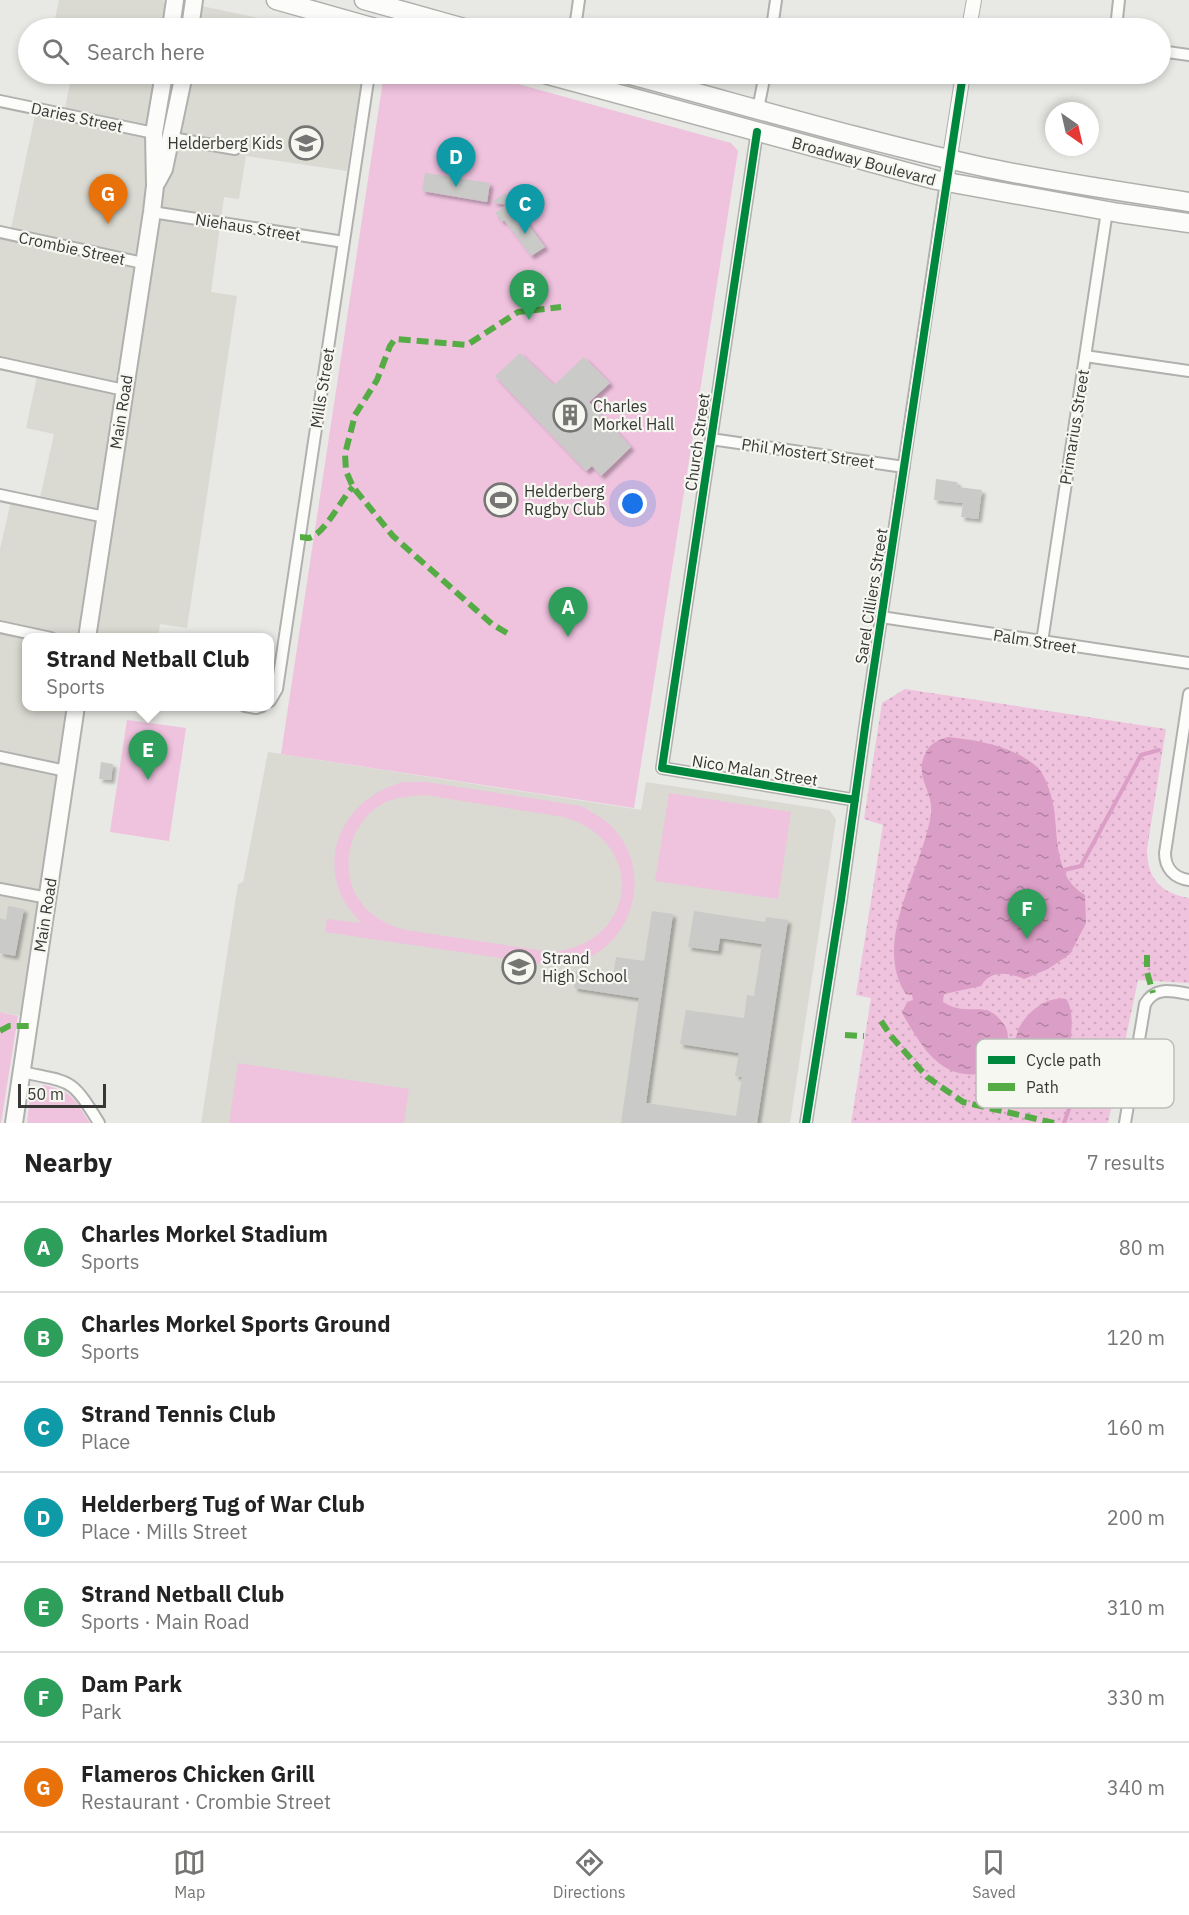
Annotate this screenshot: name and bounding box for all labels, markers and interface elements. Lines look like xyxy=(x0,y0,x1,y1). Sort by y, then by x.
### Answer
search box xyxy=(18,18,1171,84)
icon: search xyxy=(39,35,72,68)
text: Search here xyxy=(87,37,205,66)
street label: Daries Street xyxy=(29,98,125,136)
north arrow xyxy=(1045,102,1099,156)
school or university icon: Helderberg Kids xyxy=(288,125,324,161)
street label: Broadway Boulevard xyxy=(790,132,938,190)
place label: Helderberg Kids xyxy=(168,133,283,153)
pin: D xyxy=(436,138,476,187)
pin: G xyxy=(88,174,128,224)
pin: C xyxy=(506,184,544,234)
street label: Niehaus Street xyxy=(194,209,302,245)
street label: Crombie Street xyxy=(17,227,127,269)
pin: B xyxy=(510,270,548,320)
street label: Mills Street xyxy=(306,346,338,430)
street label: Primarius Street xyxy=(1055,368,1093,486)
street label: Main Road xyxy=(105,373,137,451)
street label: Church Street xyxy=(680,392,714,492)
place label: Charles Morkel Hall xyxy=(593,396,674,434)
building icon: Charles Morkel Hall xyxy=(552,397,588,433)
street label: Phil Mostert Street xyxy=(740,434,876,472)
place label: Helderberg Rugby Club xyxy=(524,481,605,519)
sports icon: Helderberg Rugby Club xyxy=(483,482,519,518)
your location xyxy=(618,489,647,518)
street label: Sarel Cilliers Street xyxy=(850,527,892,665)
pin: A xyxy=(548,588,588,637)
street label: Palm Street xyxy=(992,625,1078,657)
popup xyxy=(22,633,274,711)
text: Strand Netball Club xyxy=(46,644,250,673)
text: Sports xyxy=(46,673,105,700)
pin: E xyxy=(128,730,168,780)
street label: Nico Malan Street xyxy=(691,750,819,790)
street label: Main Road xyxy=(29,876,61,954)
pin: F xyxy=(1008,890,1046,939)
place label: Strand High School xyxy=(542,948,627,986)
school or university icon: Strand High School xyxy=(501,949,537,985)
legend xyxy=(976,1039,1174,1108)
text: Cycle path xyxy=(1026,1050,1101,1070)
text: Path xyxy=(1026,1077,1059,1097)
scale bar xyxy=(18,1081,106,1108)
text: 50 m xyxy=(27,1084,64,1104)
text: Nearby xyxy=(24,1145,112,1179)
text: 7 results xyxy=(1087,1149,1165,1176)
text: Charles Morkel Stadium xyxy=(81,1219,328,1248)
text: A xyxy=(37,1234,50,1261)
text: 80 m xyxy=(1119,1234,1165,1261)
text: Sports xyxy=(81,1248,140,1275)
text: Charles Morkel Sports Ground xyxy=(81,1309,391,1338)
text: B xyxy=(37,1324,50,1351)
text: 120 m xyxy=(1107,1324,1165,1351)
text: Sports xyxy=(81,1338,140,1365)
text: Strand Tennis Club xyxy=(81,1399,276,1428)
text: C xyxy=(37,1414,50,1441)
text: 160 m xyxy=(1107,1414,1165,1441)
text: Place xyxy=(81,1428,130,1455)
text: Helderberg Tug of War Club xyxy=(81,1489,365,1518)
text: D xyxy=(37,1504,50,1531)
text: 200 m xyxy=(1107,1504,1165,1531)
text: Place · Mills Street xyxy=(81,1518,247,1545)
text: Strand Netball Club xyxy=(81,1579,284,1608)
text: E xyxy=(37,1594,50,1621)
text: 310 m xyxy=(1107,1594,1165,1621)
text: Sports · Main Road xyxy=(81,1608,250,1635)
text: Dam Park xyxy=(81,1669,182,1698)
text: F xyxy=(38,1684,49,1711)
text: 330 m xyxy=(1107,1684,1165,1711)
text: Park xyxy=(81,1698,121,1725)
text: Flameros Chicken Grill xyxy=(81,1759,315,1788)
text: G xyxy=(36,1774,51,1801)
text: 340 m xyxy=(1107,1774,1165,1801)
text: Restaurant · Crombie Street xyxy=(81,1788,331,1815)
tab: Map xyxy=(173,1846,206,1902)
tab: Directions xyxy=(553,1846,626,1902)
tab: Saved xyxy=(972,1846,1016,1902)

